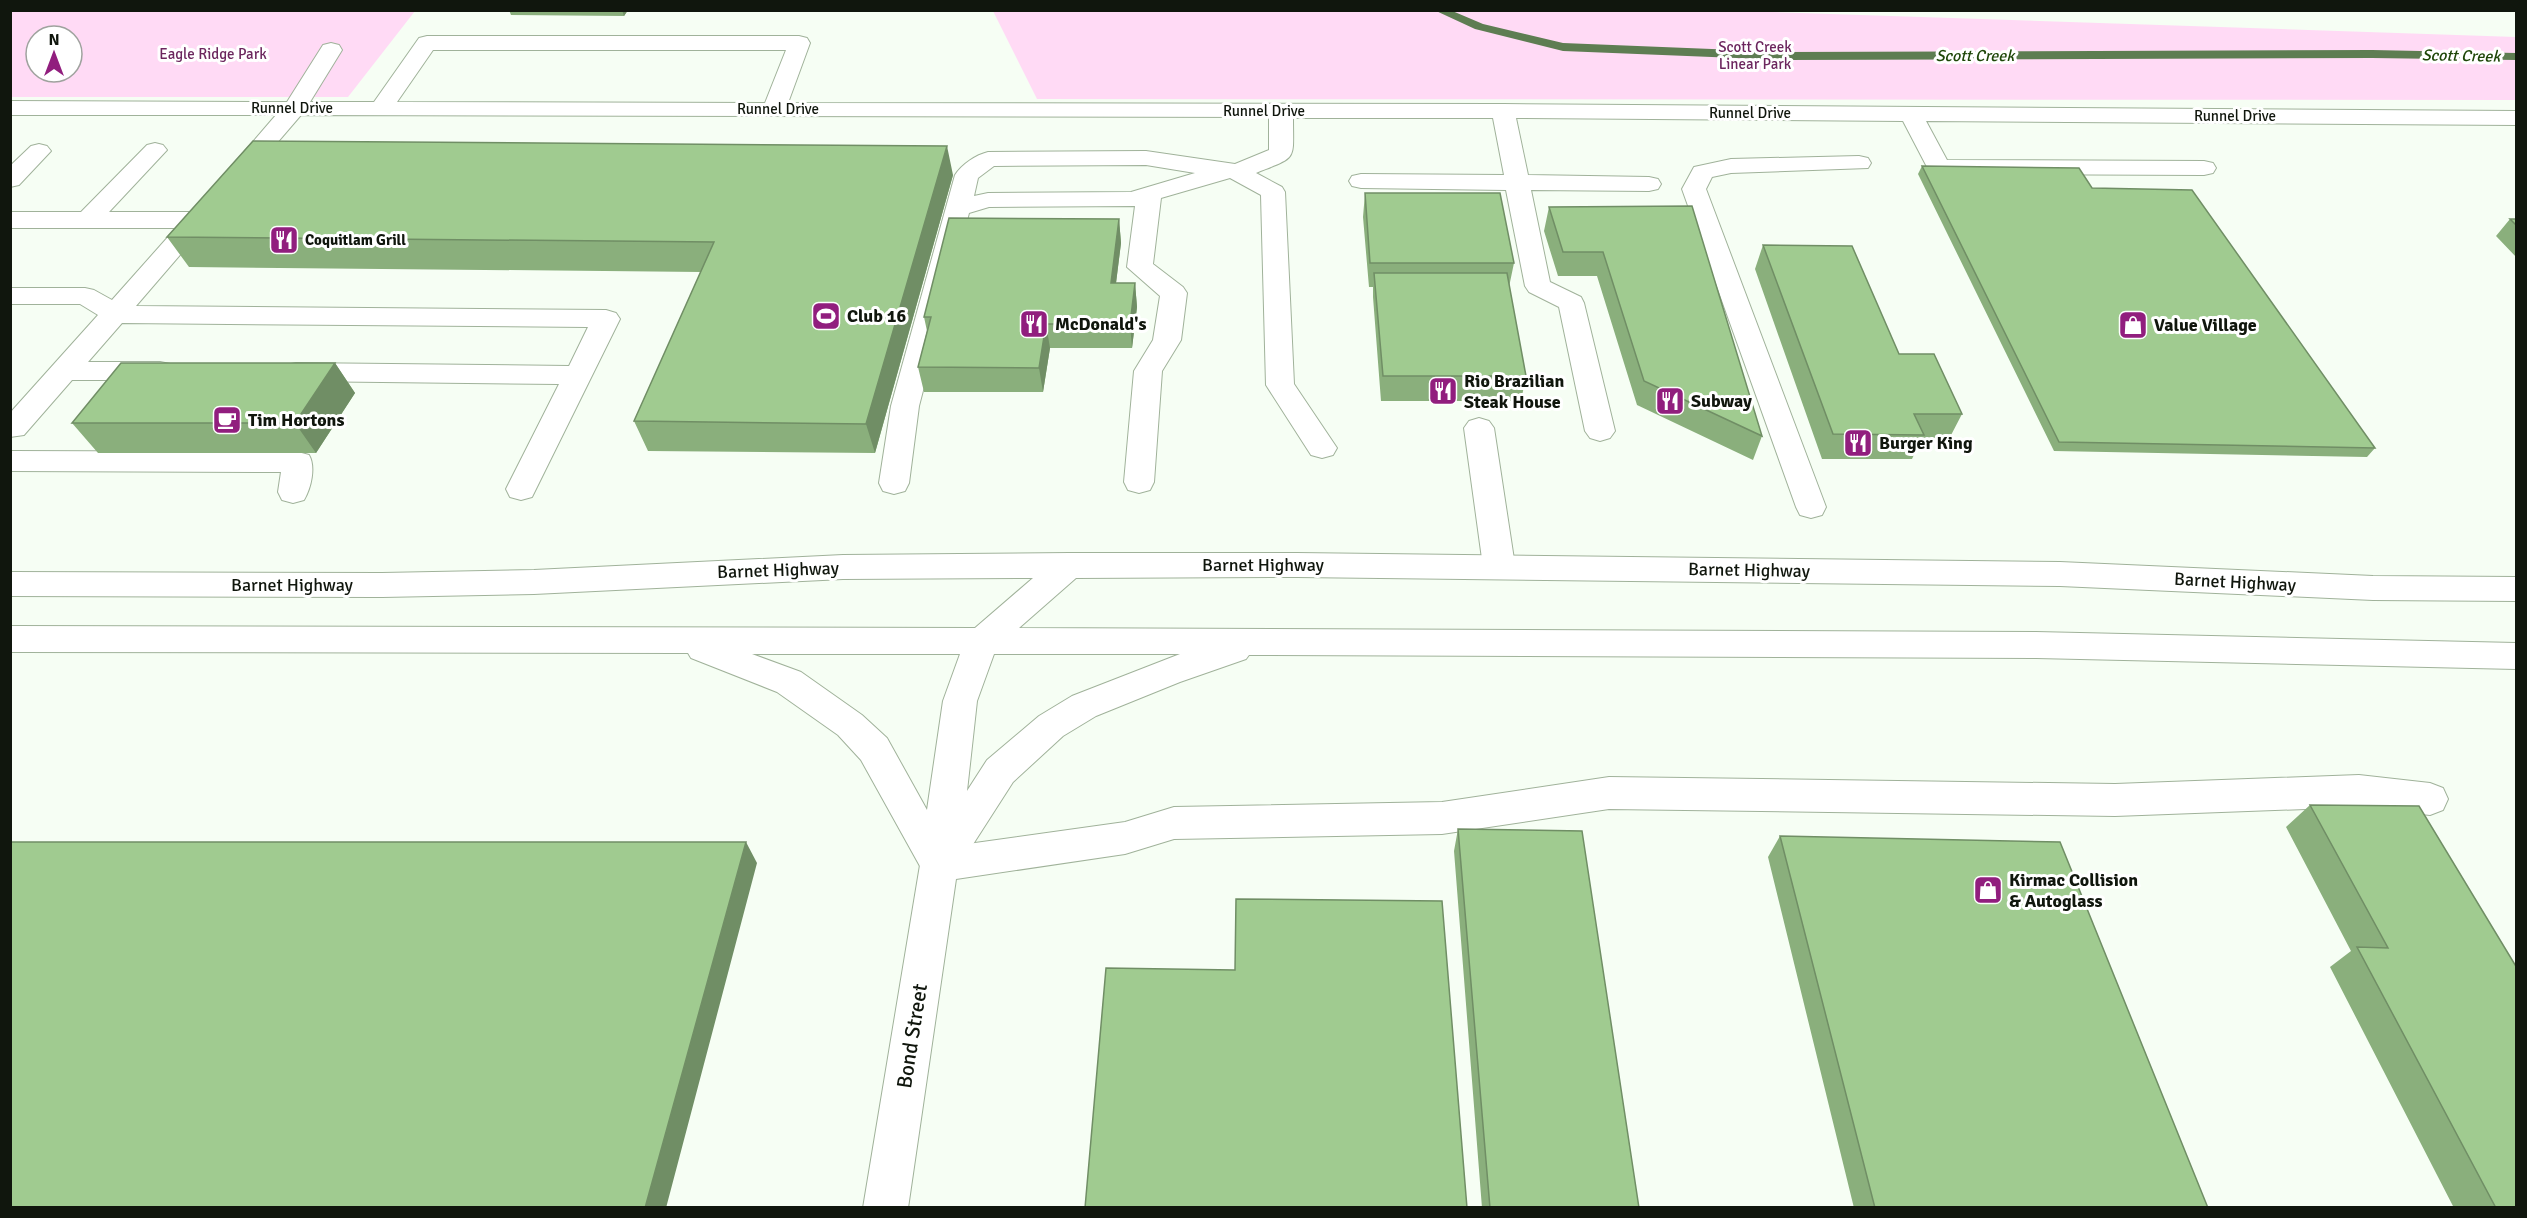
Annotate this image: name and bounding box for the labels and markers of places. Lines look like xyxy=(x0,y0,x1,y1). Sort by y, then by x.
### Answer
restaurant icon: Coquitlam Grill xyxy=(268,224,300,256)
place label: Coquitlam Grill xyxy=(305,231,406,249)
sports icon: Club 16 xyxy=(810,300,842,332)
place label: Club 16 xyxy=(847,305,907,327)
restaurant icon: McDonald's xyxy=(1018,308,1050,340)
shop icon: Value Village xyxy=(2117,309,2149,341)
place label: McDonald's xyxy=(1055,313,1146,335)
place label: Value Village xyxy=(2154,314,2257,336)
place label: Rio Brazilian Steak House xyxy=(1464,370,1564,413)
restaurant icon: Rio Brazilian Steak House xyxy=(1427,375,1459,407)
restaurant icon: Subway xyxy=(1654,385,1686,417)
place label: Subway xyxy=(1691,390,1752,412)
cafe icon: Tim Hortons xyxy=(211,404,243,436)
place label: Tim Hortons xyxy=(248,409,344,431)
restaurant icon: Burger King xyxy=(1842,427,1874,459)
place label: Burger King xyxy=(1879,432,1973,454)
place label: Kirmac Collision & Autoglass xyxy=(2009,869,2138,912)
shop icon: Kirmac Collision & Autoglass xyxy=(1972,874,2004,906)

